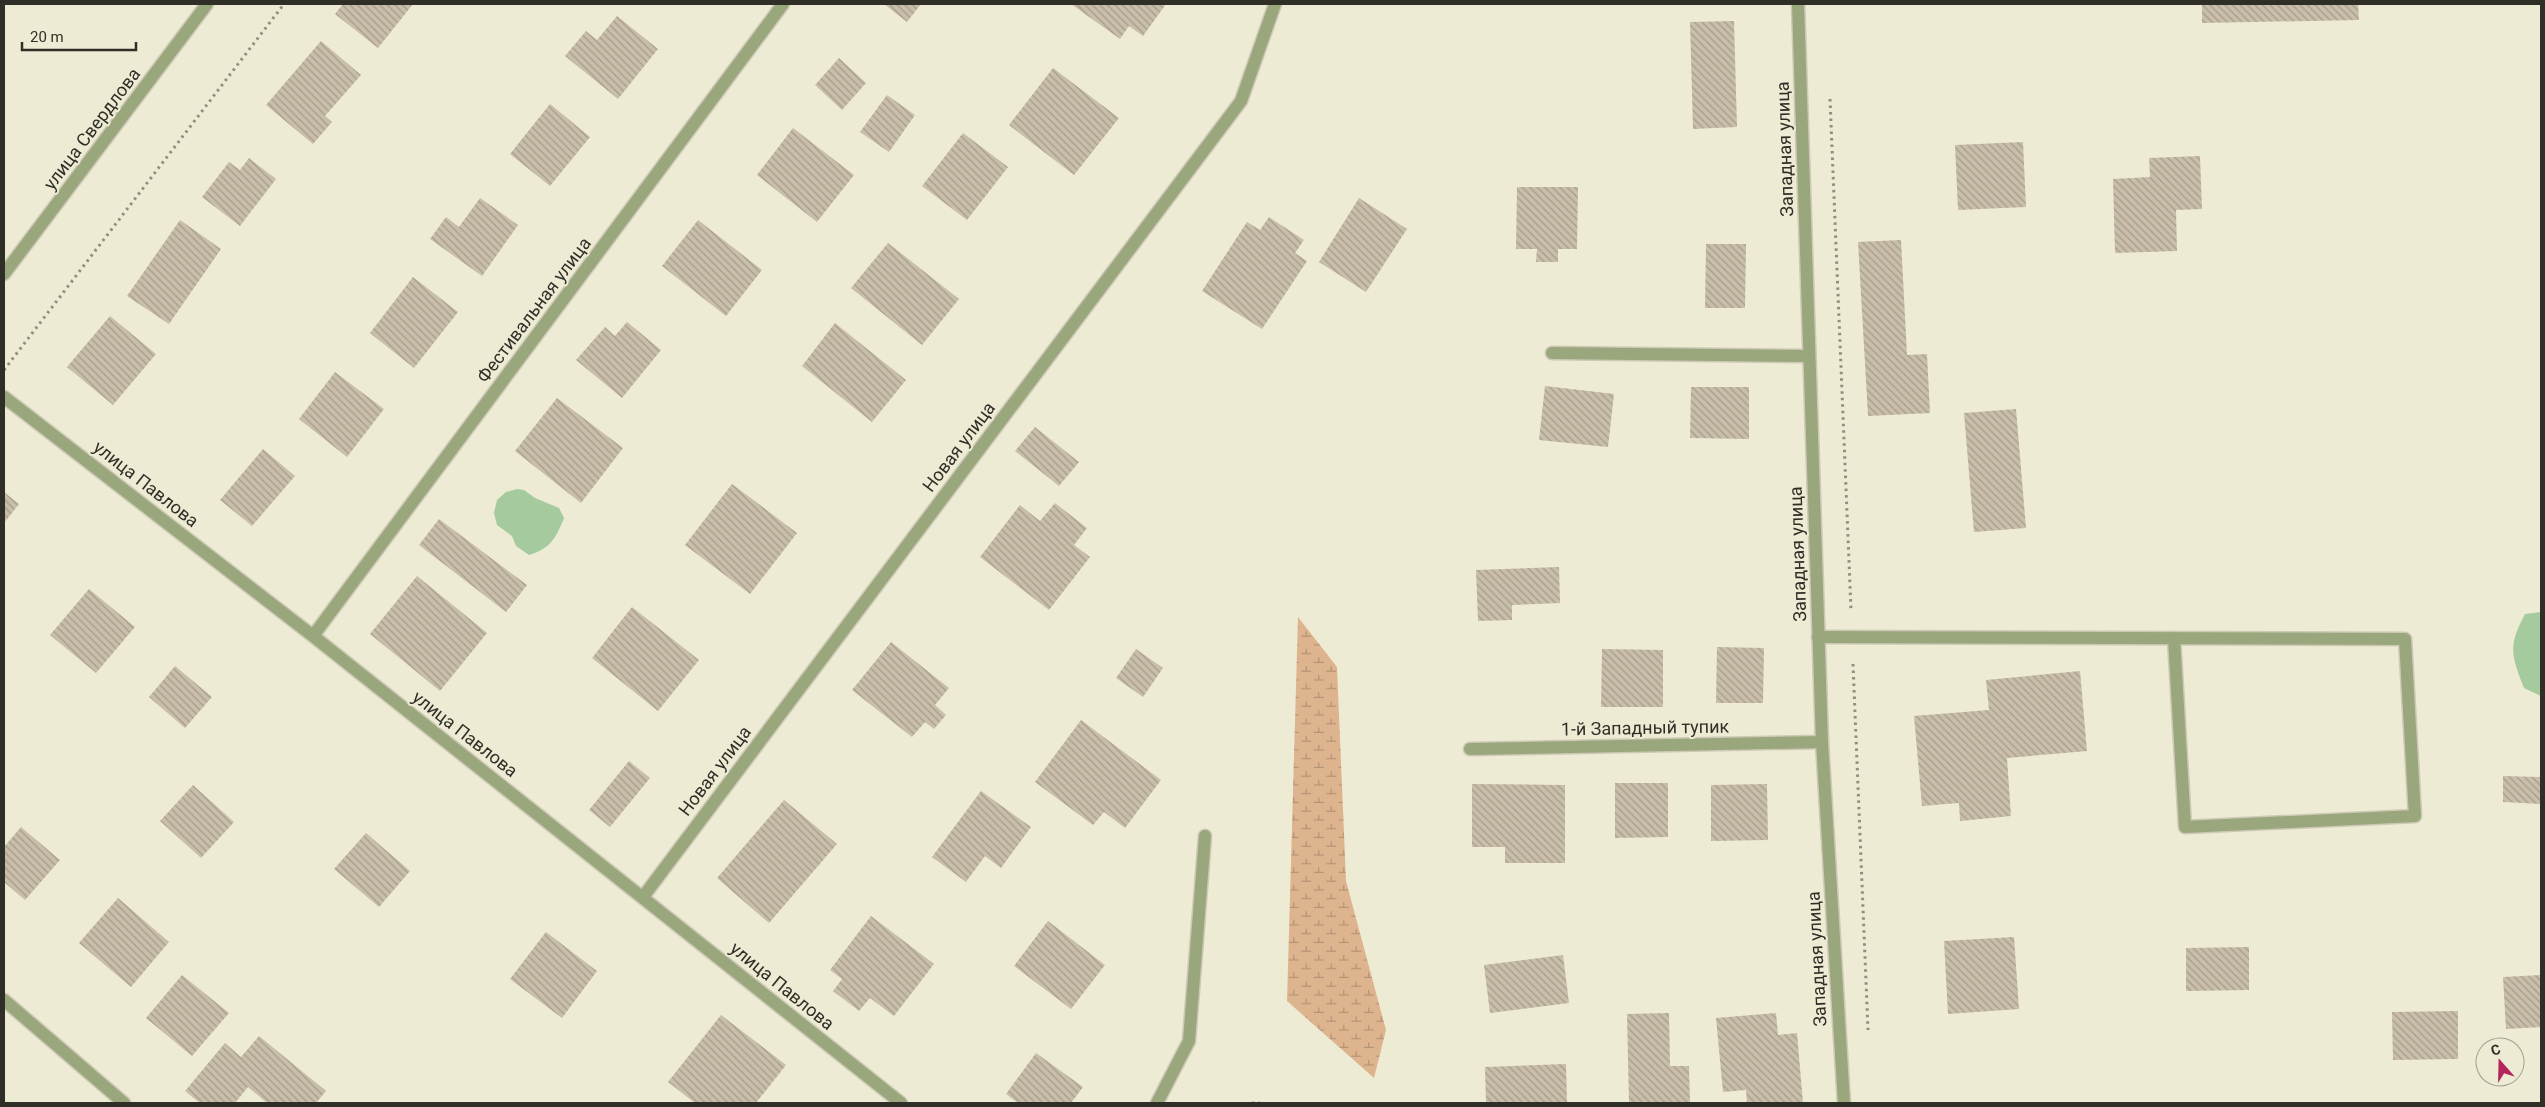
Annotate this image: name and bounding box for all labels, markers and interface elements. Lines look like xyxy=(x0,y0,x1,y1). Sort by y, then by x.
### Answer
scale bar xyxy=(22,20,136,52)
text: 20 m xyxy=(30,28,64,46)
street label: улица Свердлова xyxy=(39,64,144,194)
street label: Западная улица xyxy=(1772,81,1797,217)
street label: Фестивальная улица xyxy=(472,233,595,386)
street label: Новая улица xyxy=(918,398,999,496)
street label: улица Павлова xyxy=(90,436,203,531)
street label: Западная улица xyxy=(1785,486,1810,622)
street label: улица Павлова xyxy=(409,686,522,781)
street label: 1-й Западный тупик xyxy=(1561,716,1730,739)
street label: Новая улица xyxy=(674,722,755,820)
street label: Западная улица xyxy=(1802,891,1831,1027)
street label: улица Павлова xyxy=(726,937,838,1034)
north arrow xyxy=(2475,1037,2525,1087)
text: С xyxy=(2489,1041,2503,1059)

